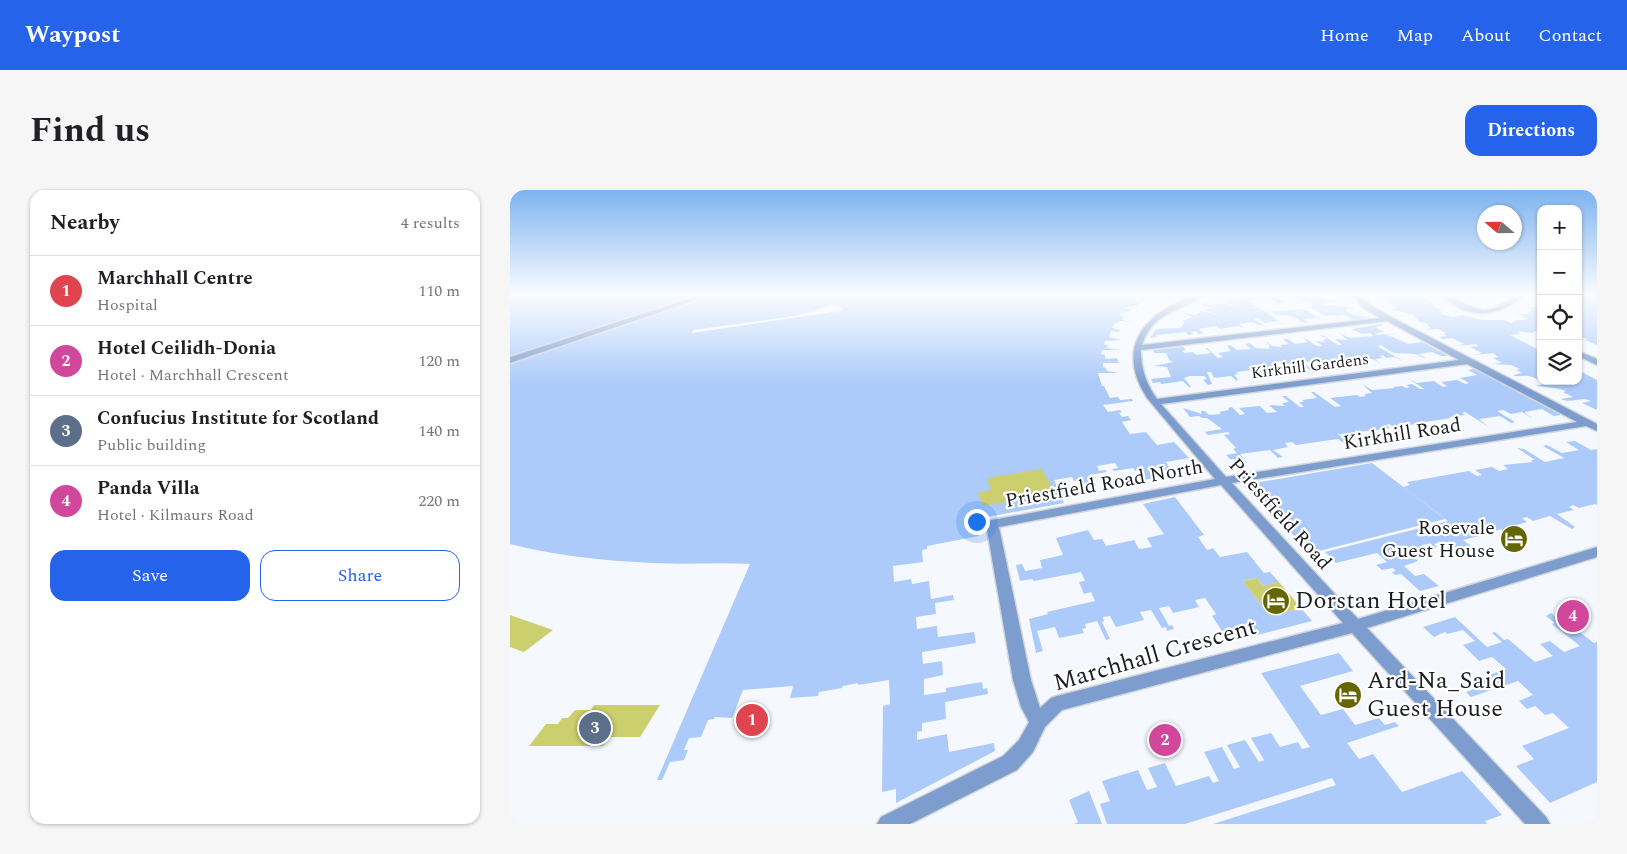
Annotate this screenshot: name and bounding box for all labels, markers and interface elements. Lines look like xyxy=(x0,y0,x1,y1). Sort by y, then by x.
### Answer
text: Waypost xyxy=(25,17,121,53)
text: Home xyxy=(1320,22,1369,49)
text: Map xyxy=(1397,22,1433,49)
text: About xyxy=(1461,22,1511,49)
text: Contact xyxy=(1539,22,1602,49)
text: Find us xyxy=(30,104,150,157)
button: Directions xyxy=(1465,105,1597,156)
north arrow xyxy=(1477,205,1522,250)
map controls xyxy=(1537,205,1582,385)
button: + xyxy=(1537,205,1582,250)
text: Nearby xyxy=(50,207,120,239)
text: 4 results xyxy=(401,211,460,235)
button: − xyxy=(1537,250,1582,295)
text: Marchhall Centre xyxy=(97,264,253,293)
text: 1 xyxy=(62,279,70,303)
text: 110 m xyxy=(418,279,460,303)
text: Hospital xyxy=(97,293,158,317)
button: locate xyxy=(1537,295,1582,340)
text: Hotel Ceilidh-Donia xyxy=(97,334,276,363)
button: layers xyxy=(1537,340,1582,385)
street label: Kirkhill Gardens xyxy=(1250,347,1370,385)
text: 2 xyxy=(62,349,70,373)
text: 120 m xyxy=(418,349,460,373)
text: Hotel · Marchhall Crescent xyxy=(97,363,289,387)
text: Confucius Institute for Scotland xyxy=(97,404,379,433)
street label: Kirkhill Road xyxy=(1341,410,1463,458)
text: 3 xyxy=(62,419,70,443)
text: 140 m xyxy=(418,419,460,443)
text: Public building xyxy=(97,433,206,457)
street label: Priestfield Road xyxy=(1221,451,1339,577)
street label: Priestfield Road North xyxy=(1003,452,1205,516)
text: Panda Villa xyxy=(97,474,200,503)
text: 4 xyxy=(62,489,70,513)
text: 220 m xyxy=(418,489,460,513)
text: Hotel · Kilmaurs Road xyxy=(97,503,254,527)
your location xyxy=(964,509,990,535)
place label: Rosevale Guest House xyxy=(1382,513,1495,566)
hotel icon: Rosevale Guest House xyxy=(1499,524,1529,554)
button: Save xyxy=(50,550,250,601)
button: Share xyxy=(260,550,460,601)
place label: Dorstan Hotel xyxy=(1295,583,1446,619)
hotel icon: Dorstan Hotel xyxy=(1261,586,1291,616)
pin: 4 xyxy=(1557,597,1589,635)
street label: Marchhall Crescent xyxy=(1049,609,1261,701)
place label: Ard-Na_Said Guest House xyxy=(1367,663,1506,727)
hotel icon: Ard-Na_Said Guest House xyxy=(1333,680,1363,710)
pin: 1 xyxy=(736,701,768,739)
pin: 3 xyxy=(579,709,611,747)
pin: 2 xyxy=(1149,721,1181,759)

